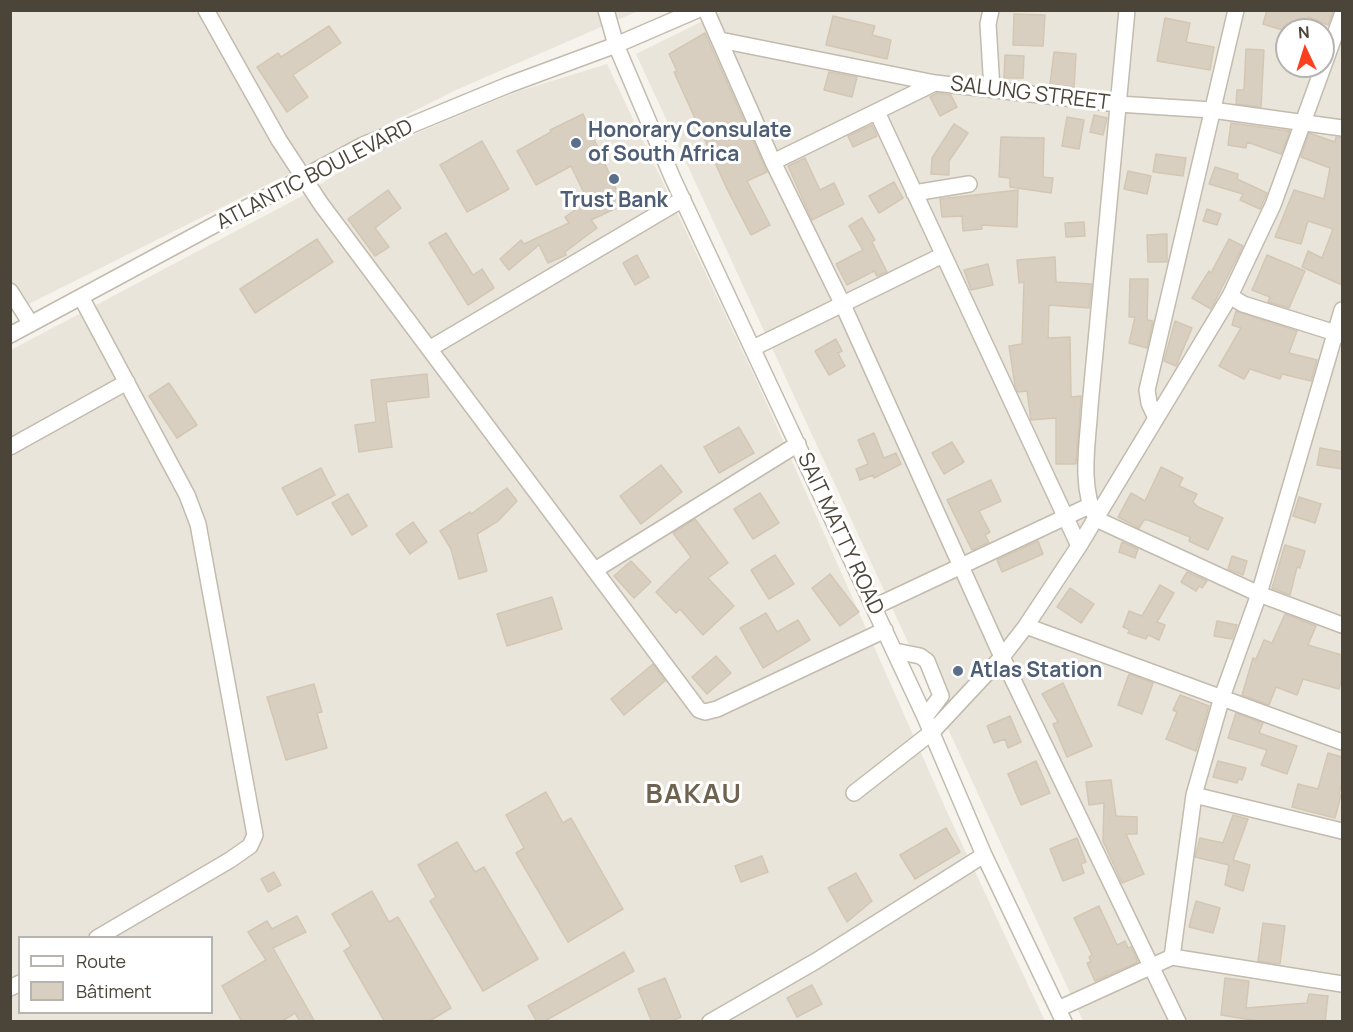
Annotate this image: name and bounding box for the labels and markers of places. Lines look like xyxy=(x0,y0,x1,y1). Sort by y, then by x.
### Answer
place label: Honorary Consulate of South Africa xyxy=(588,118,792,168)
marker: Honorary Consulate of South Africa xyxy=(569,136,583,150)
marker: Trust Bank xyxy=(607,172,621,186)
place label: Trust Bank xyxy=(560,188,668,214)
place label: Atlas Station xyxy=(970,658,1102,684)
marker: Atlas Station xyxy=(951,664,965,678)

